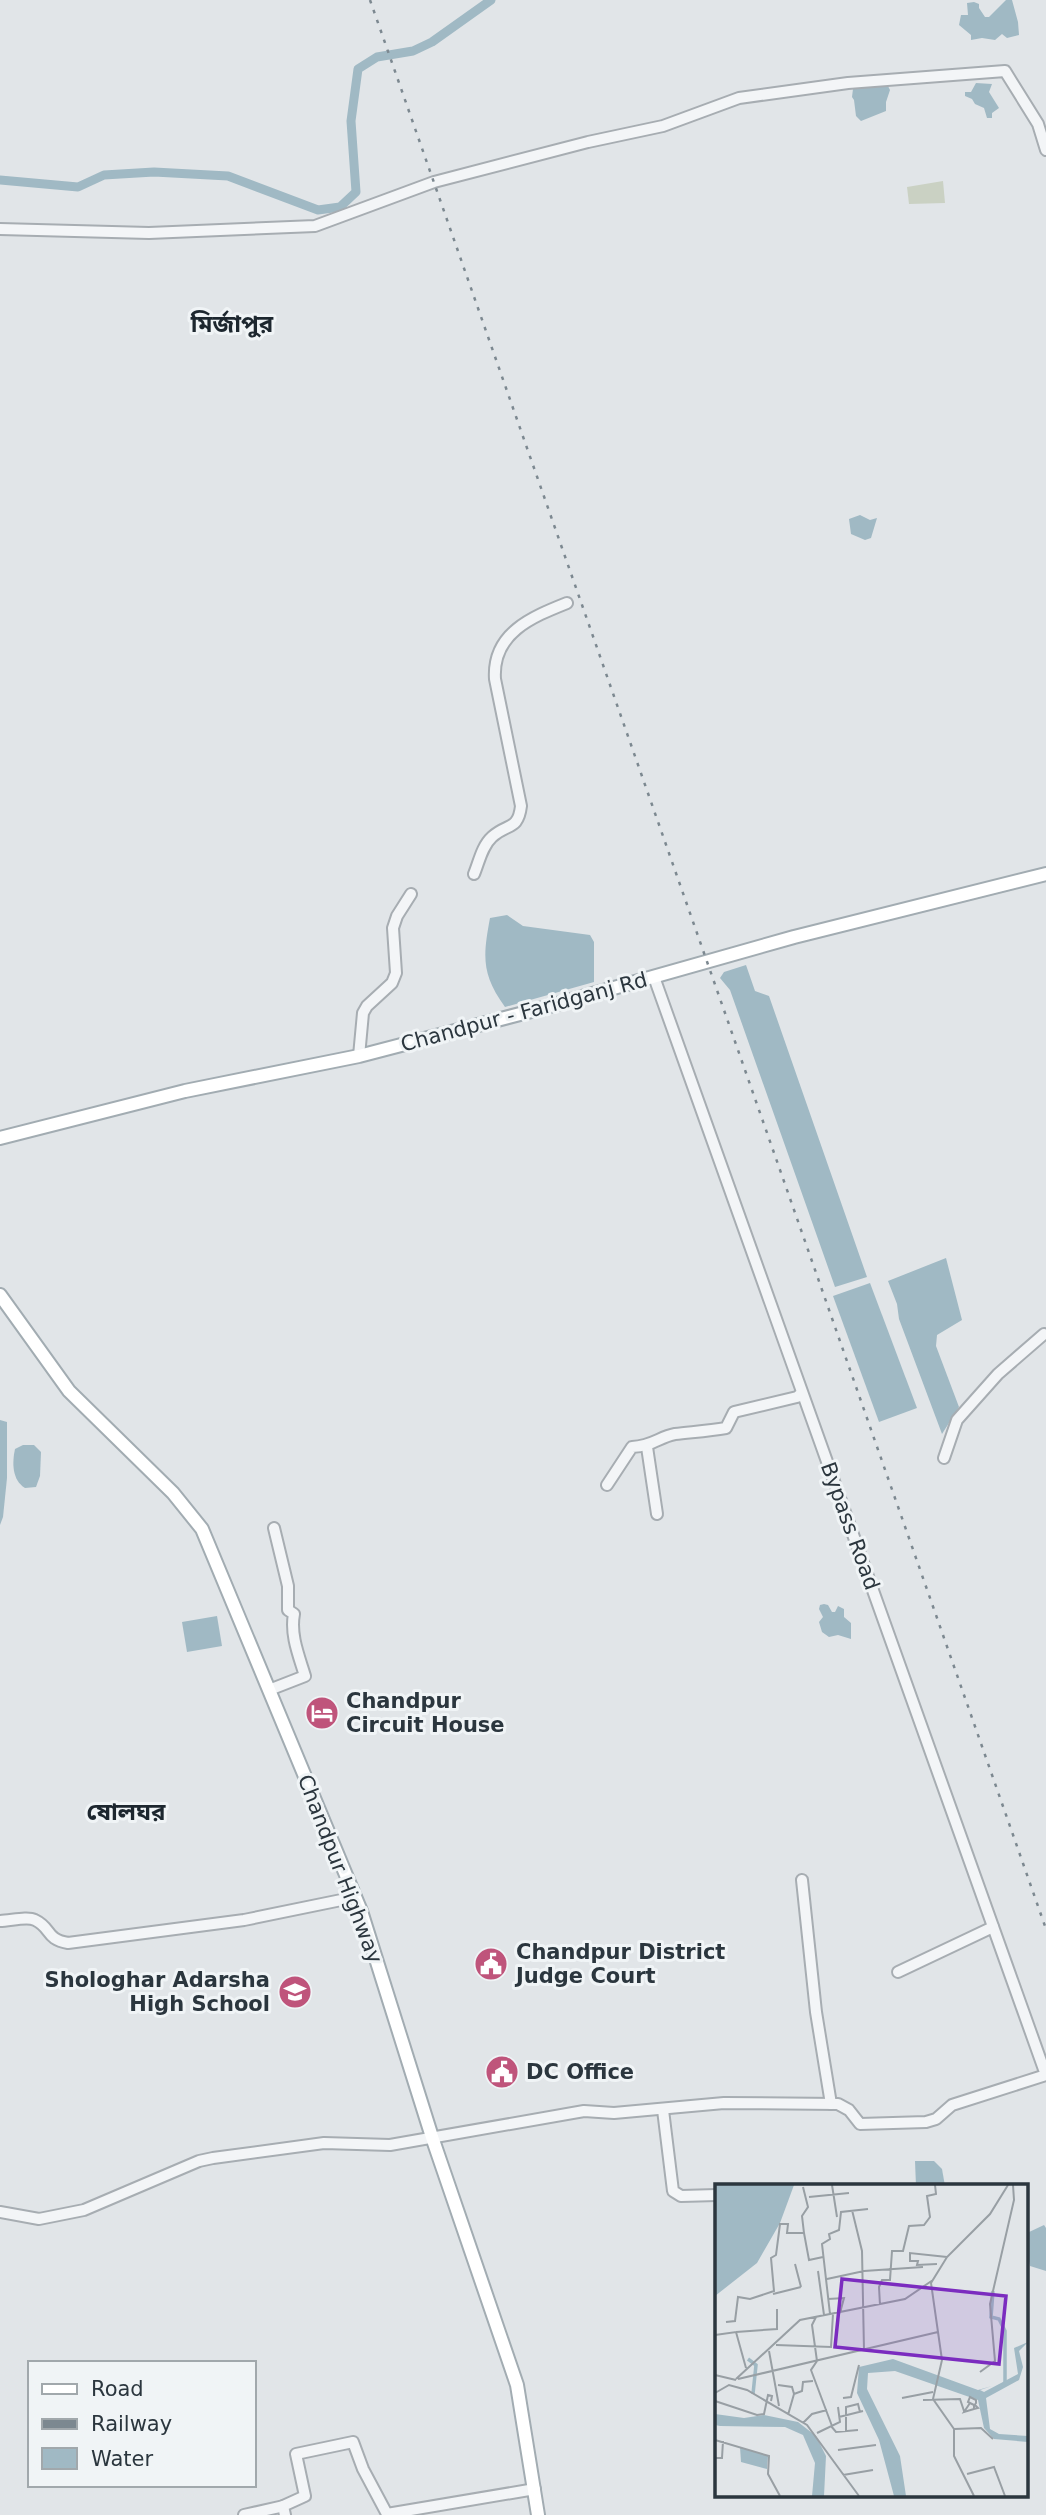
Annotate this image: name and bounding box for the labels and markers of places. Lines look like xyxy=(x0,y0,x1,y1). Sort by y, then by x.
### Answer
place label: Chandpur Circuit House xyxy=(346,1689,505,1737)
hotel icon: Chandpur Circuit House xyxy=(303,1694,341,1732)
place label: Chandpur District Judge Court xyxy=(514,1940,725,1988)
public building icon: Chandpur District Judge Court xyxy=(472,1945,510,1983)
place label: Shologhar Adarsha High School xyxy=(45,1968,270,2016)
school or university icon: Shologhar Adarsha High School xyxy=(276,1973,314,2011)
public building icon: DC Office xyxy=(483,2053,521,2091)
place label: DC Office xyxy=(526,2060,634,2084)

